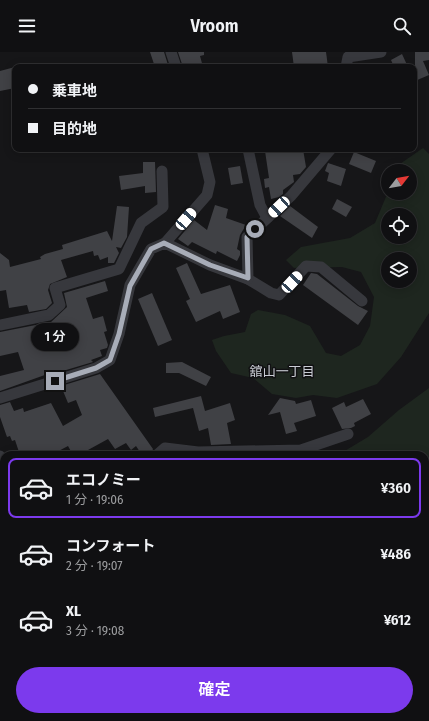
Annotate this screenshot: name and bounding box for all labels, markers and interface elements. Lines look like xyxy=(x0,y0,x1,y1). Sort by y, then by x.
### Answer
icon: menu xyxy=(16,15,38,37)
text: Vroom xyxy=(190,15,239,37)
icon: search xyxy=(391,15,413,37)
text: 乗車地 xyxy=(52,82,97,100)
text: 目的地 xyxy=(52,120,97,138)
north arrow xyxy=(381,164,417,200)
map controls xyxy=(381,164,417,288)
car xyxy=(266,194,292,220)
car xyxy=(174,206,198,232)
button: locate xyxy=(381,208,417,244)
route start xyxy=(246,220,264,238)
button: layers xyxy=(381,252,417,288)
car xyxy=(279,269,305,295)
callout: 1 分 xyxy=(31,323,79,351)
text: 1 分 xyxy=(44,329,66,344)
district label: 舘山一丁目 xyxy=(249,364,315,379)
route end xyxy=(46,372,64,390)
icon: car xyxy=(18,470,54,506)
text: エコノミー xyxy=(66,471,141,489)
text: ¥360 xyxy=(381,479,411,497)
text: 1 分 · 19:06 xyxy=(66,492,123,507)
icon: car xyxy=(18,536,54,572)
text: コンフォート xyxy=(66,537,156,555)
text: ¥486 xyxy=(380,545,411,563)
text: 2 分 · 19:07 xyxy=(66,558,123,573)
icon: car xyxy=(18,602,54,638)
text: XL xyxy=(66,602,81,620)
text: ¥612 xyxy=(384,611,411,629)
text: 3 分 · 19:08 xyxy=(66,623,124,638)
button: 確定 xyxy=(16,667,413,713)

